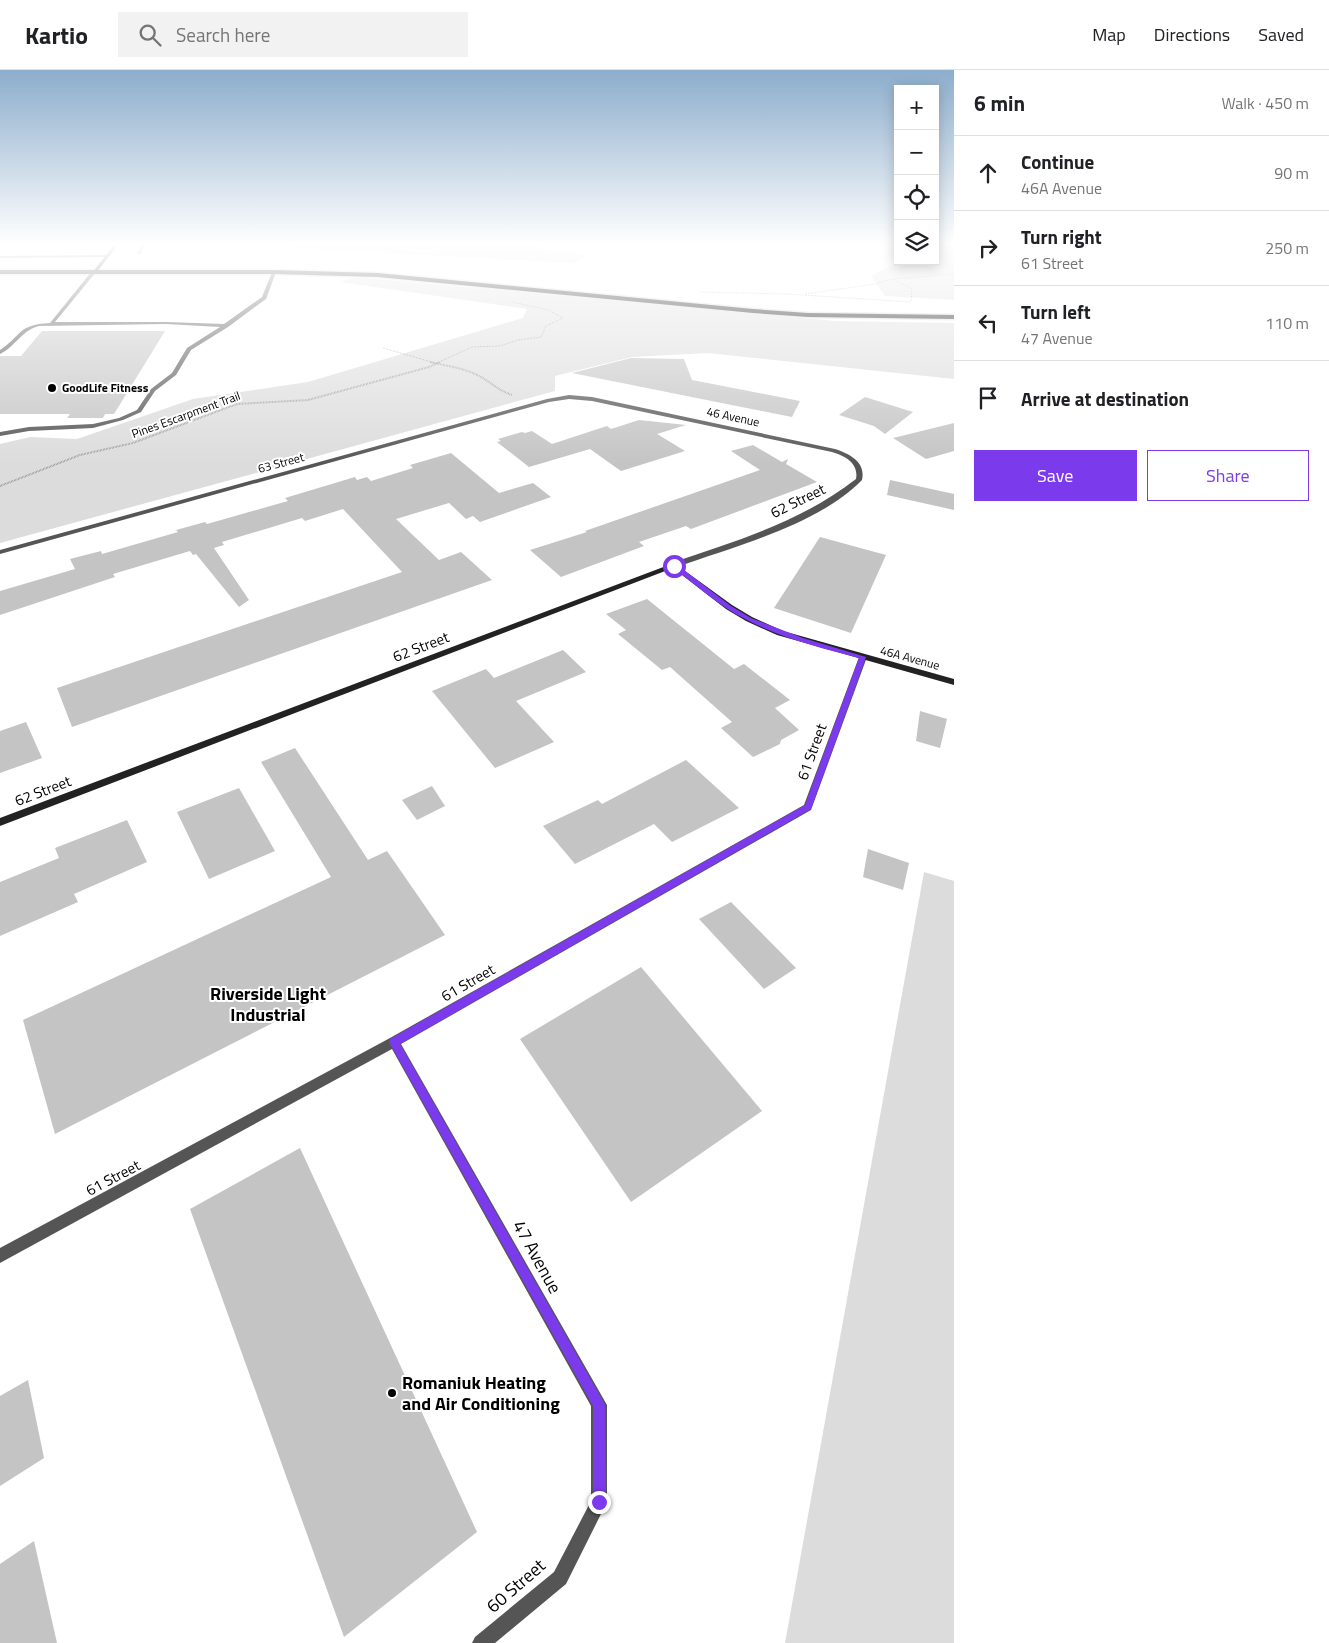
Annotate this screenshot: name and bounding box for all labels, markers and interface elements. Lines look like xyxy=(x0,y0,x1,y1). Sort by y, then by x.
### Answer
search box xyxy=(118,12,468,57)
text: Kartio xyxy=(25,17,88,53)
text: Search here xyxy=(176,20,270,49)
icon: search xyxy=(136,21,164,49)
text: Map xyxy=(1092,21,1126,48)
text: Directions xyxy=(1154,21,1230,48)
text: Saved xyxy=(1258,21,1304,48)
map controls xyxy=(894,85,939,265)
button: + xyxy=(894,85,939,130)
text: 6 min xyxy=(974,87,1025,119)
text: Walk · 450 m xyxy=(1221,91,1309,115)
button: − xyxy=(894,130,939,175)
text: Continue xyxy=(1021,147,1094,176)
icon: ahead xyxy=(974,159,1002,187)
text: 90 m xyxy=(1274,161,1309,185)
button: locate xyxy=(894,175,939,220)
text: 46A Avenue xyxy=(1021,176,1102,200)
button: layers xyxy=(894,220,939,265)
text: Turn right xyxy=(1021,222,1102,251)
icon: right xyxy=(974,234,1002,262)
text: 250 m xyxy=(1265,236,1309,260)
text: 61 Street xyxy=(1021,251,1084,275)
text: Turn left xyxy=(1021,297,1091,326)
icon: left xyxy=(974,309,1002,337)
text: 110 m xyxy=(1265,311,1309,335)
text: 47 Avenue xyxy=(1021,326,1093,350)
place label: GoodLife Fitness xyxy=(62,378,149,397)
marker: GoodLife Fitness xyxy=(46,382,58,394)
icon: arrive xyxy=(974,384,1002,412)
text: Arrive at destination xyxy=(1021,384,1189,413)
street label: Pines Escarpment Trail xyxy=(129,386,243,443)
street label: 46 Avenue xyxy=(705,402,761,431)
street label: 63 Street xyxy=(256,447,307,478)
button: Save xyxy=(974,450,1137,501)
button: Share xyxy=(1147,450,1309,501)
street label: 62 Street xyxy=(766,477,830,524)
route start xyxy=(663,555,686,578)
street label: 62 Street xyxy=(389,625,453,668)
street label: 46A Avenue xyxy=(878,640,942,675)
street label: 61 Street xyxy=(791,720,833,783)
street label: 62 Street xyxy=(11,769,75,812)
street label: 61 Street xyxy=(437,958,500,1007)
district label: Riverside Light Industrial xyxy=(210,980,326,1028)
street label: 61 Street xyxy=(81,1153,145,1202)
street label: 47 Avenue xyxy=(506,1215,569,1298)
place label: Romaniuk Heating and Air Conditioning xyxy=(402,1369,560,1417)
marker: Romaniuk Heating and Air Conditioning xyxy=(386,1387,398,1399)
route end xyxy=(588,1491,611,1514)
street label: 60 Street xyxy=(480,1552,552,1619)

